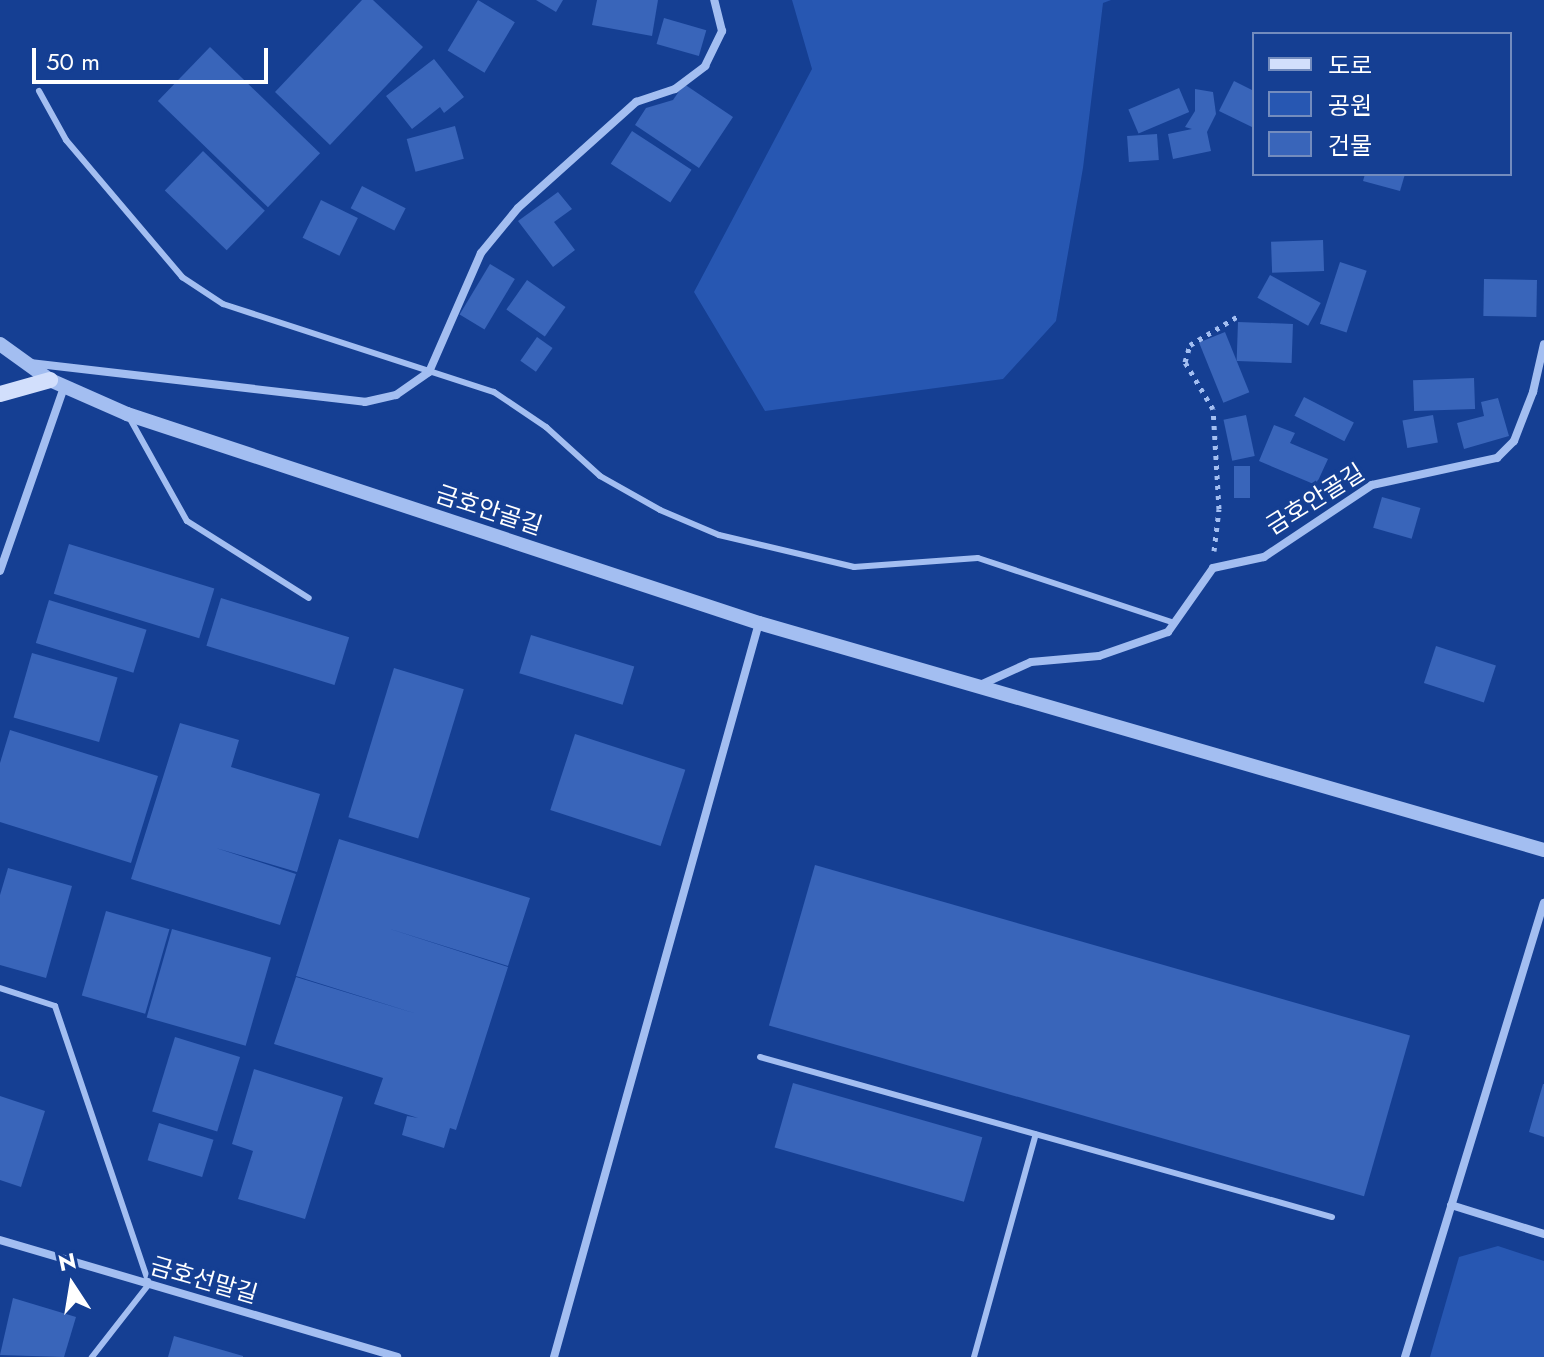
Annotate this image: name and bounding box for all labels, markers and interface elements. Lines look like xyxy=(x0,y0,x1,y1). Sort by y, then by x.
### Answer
scale bar xyxy=(36,32,272,82)
legend xyxy=(1252,32,1512,176)
text: 50 m xyxy=(46,44,100,79)
text: 도로 xyxy=(1328,48,1372,83)
text: 공원 xyxy=(1328,88,1372,123)
text: 건물 xyxy=(1328,128,1372,163)
street label: 금호안골길 xyxy=(1261,458,1369,540)
street label: 금호안골길 xyxy=(432,479,546,541)
text: N xyxy=(55,1244,79,1279)
north arrow xyxy=(32,1245,112,1325)
street label: 금호선말길 xyxy=(147,1251,261,1309)

